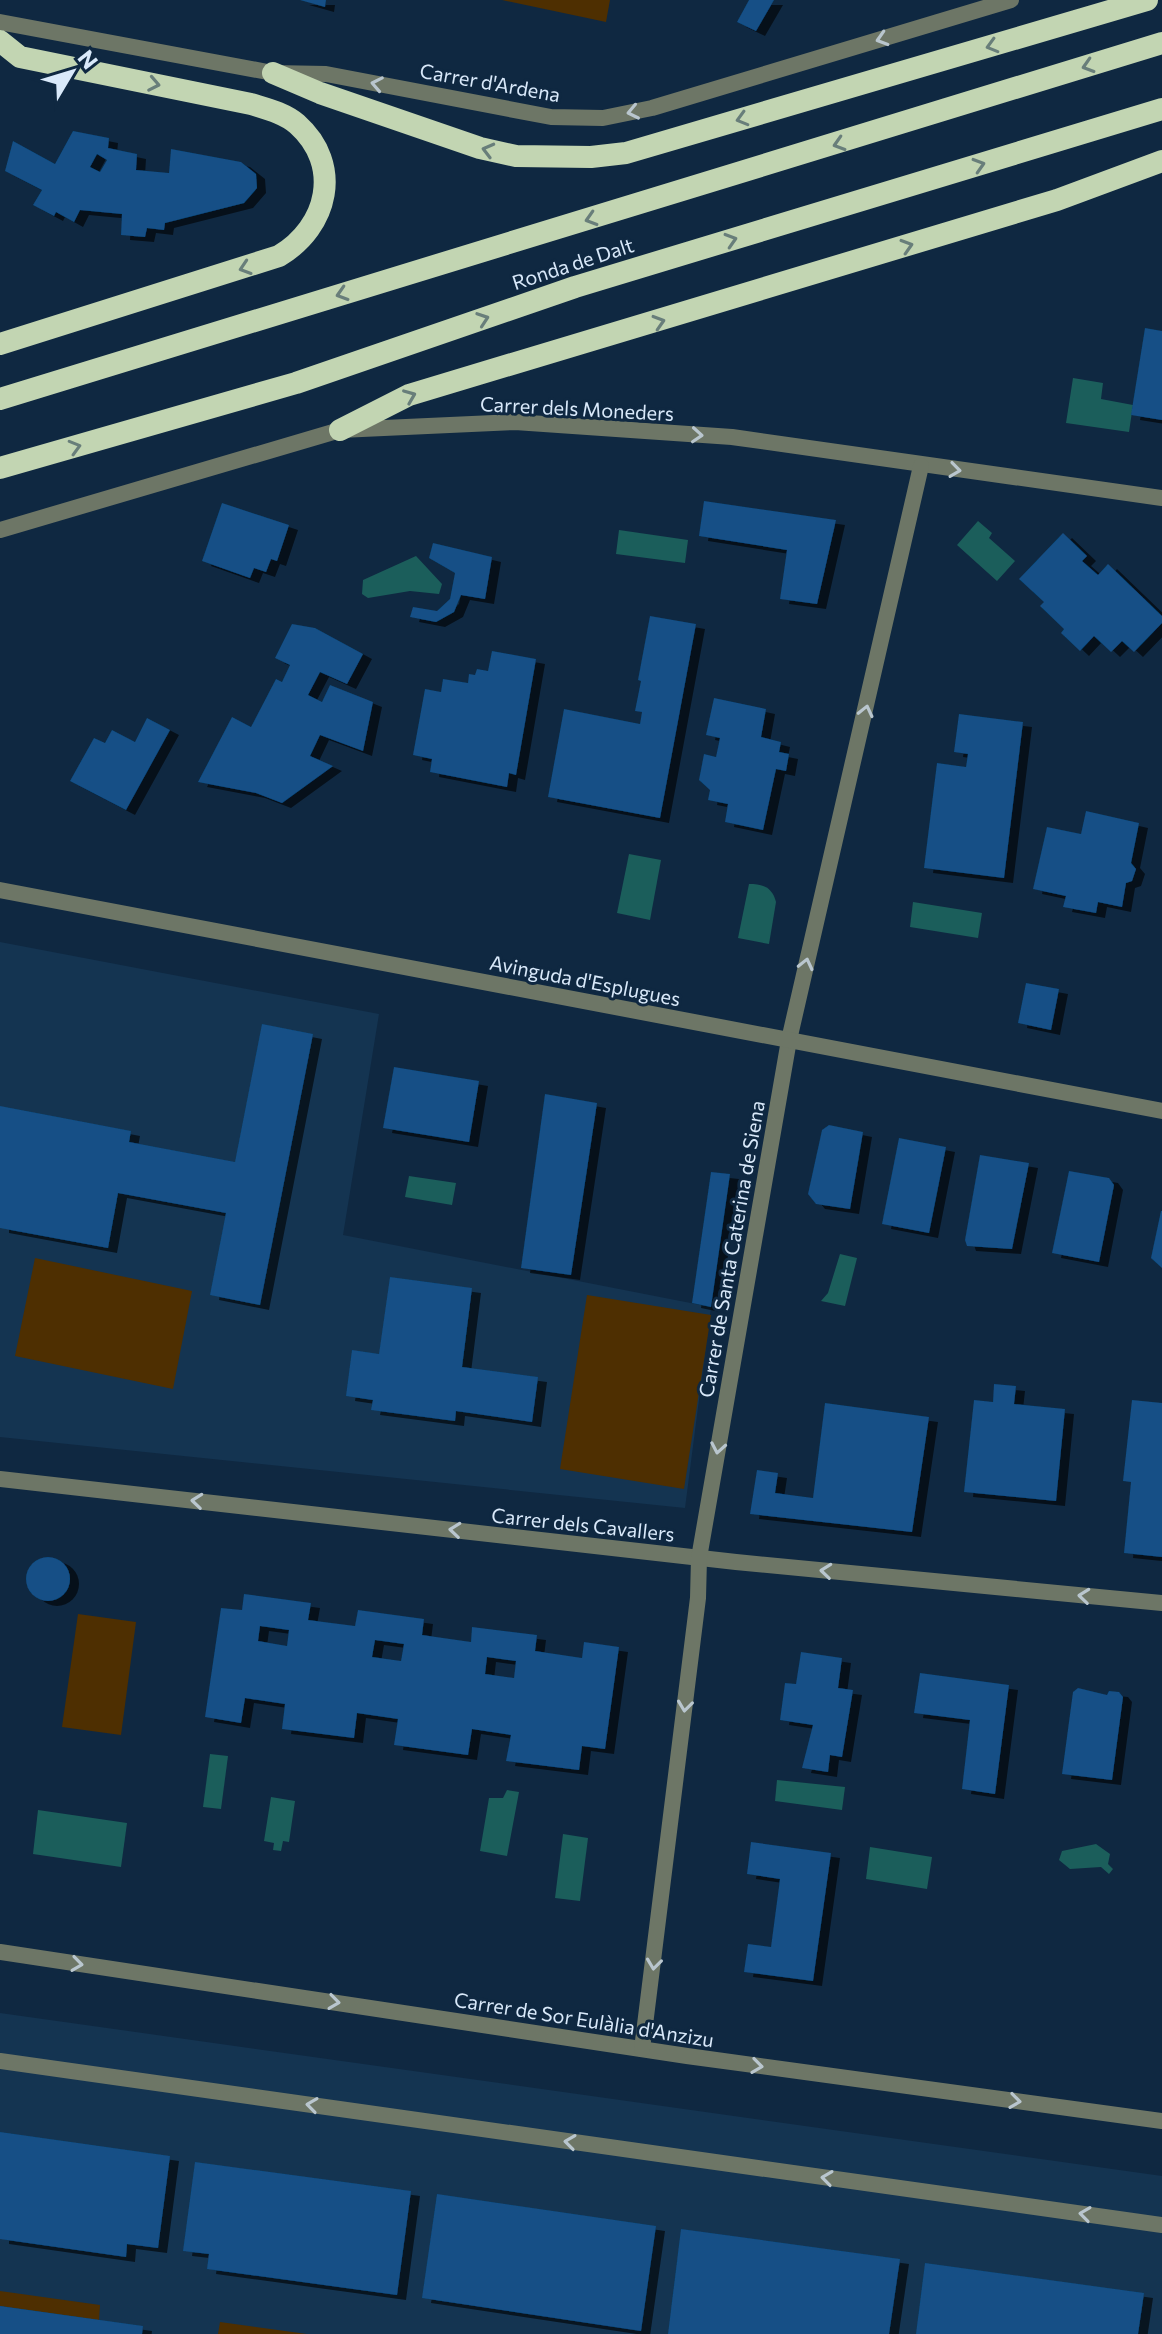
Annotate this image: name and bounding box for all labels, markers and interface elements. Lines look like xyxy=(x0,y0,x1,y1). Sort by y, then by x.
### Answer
one-way arrow xyxy=(876,30,890,46)
north arrow xyxy=(32,32,112,112)
one-way arrow xyxy=(985,37,999,53)
text: N xyxy=(72,45,104,74)
one-way arrow xyxy=(1081,57,1095,73)
street label: Carrer d'Ardena xyxy=(418,58,562,106)
one-way arrow xyxy=(147,75,160,92)
one-way arrow xyxy=(370,76,383,93)
one-way arrow xyxy=(627,103,640,120)
one-way arrow xyxy=(736,110,750,126)
one-way arrow xyxy=(833,135,847,151)
one-way arrow xyxy=(482,142,496,159)
one-way arrow xyxy=(971,158,985,174)
one-way arrow xyxy=(584,210,598,226)
street label: Ronda de Dalt xyxy=(509,232,637,294)
one-way arrow xyxy=(724,233,737,249)
one-way arrow xyxy=(900,239,914,255)
one-way arrow xyxy=(239,258,253,274)
one-way arrow xyxy=(335,285,349,301)
one-way arrow xyxy=(476,312,490,328)
one-way arrow xyxy=(651,315,665,331)
one-way arrow xyxy=(402,389,416,406)
street label: Carrer dels Moneders xyxy=(479,391,675,425)
one-way arrow xyxy=(691,426,704,443)
one-way arrow xyxy=(67,440,81,456)
one-way arrow xyxy=(948,461,961,478)
one-way arrow xyxy=(857,705,874,718)
street label: Avinguda d'Esplugues xyxy=(488,950,683,1010)
one-way arrow xyxy=(797,958,814,972)
street label: Carrer de Santa Caterina de Siena xyxy=(693,1098,769,1399)
one-way arrow xyxy=(711,1441,728,1455)
one-way arrow xyxy=(190,1493,203,1510)
street label: Carrer dels Cavallers xyxy=(490,1502,676,1546)
one-way arrow xyxy=(448,1522,461,1539)
one-way arrow xyxy=(819,1562,832,1579)
one-way arrow xyxy=(1077,1587,1090,1604)
one-way arrow xyxy=(677,1699,694,1713)
one-way arrow xyxy=(70,1954,84,1971)
one-way arrow xyxy=(646,1957,663,1971)
street label: Carrer de Sor Eulàlia d'Anzizu xyxy=(453,1987,716,2051)
one-way arrow xyxy=(327,1993,341,2010)
one-way arrow xyxy=(751,2057,764,2074)
one-way arrow xyxy=(1008,2092,1022,2109)
one-way arrow xyxy=(306,2097,319,2114)
one-way arrow xyxy=(563,2134,577,2151)
one-way arrow xyxy=(820,2170,834,2187)
one-way arrow xyxy=(1078,2206,1092,2223)

